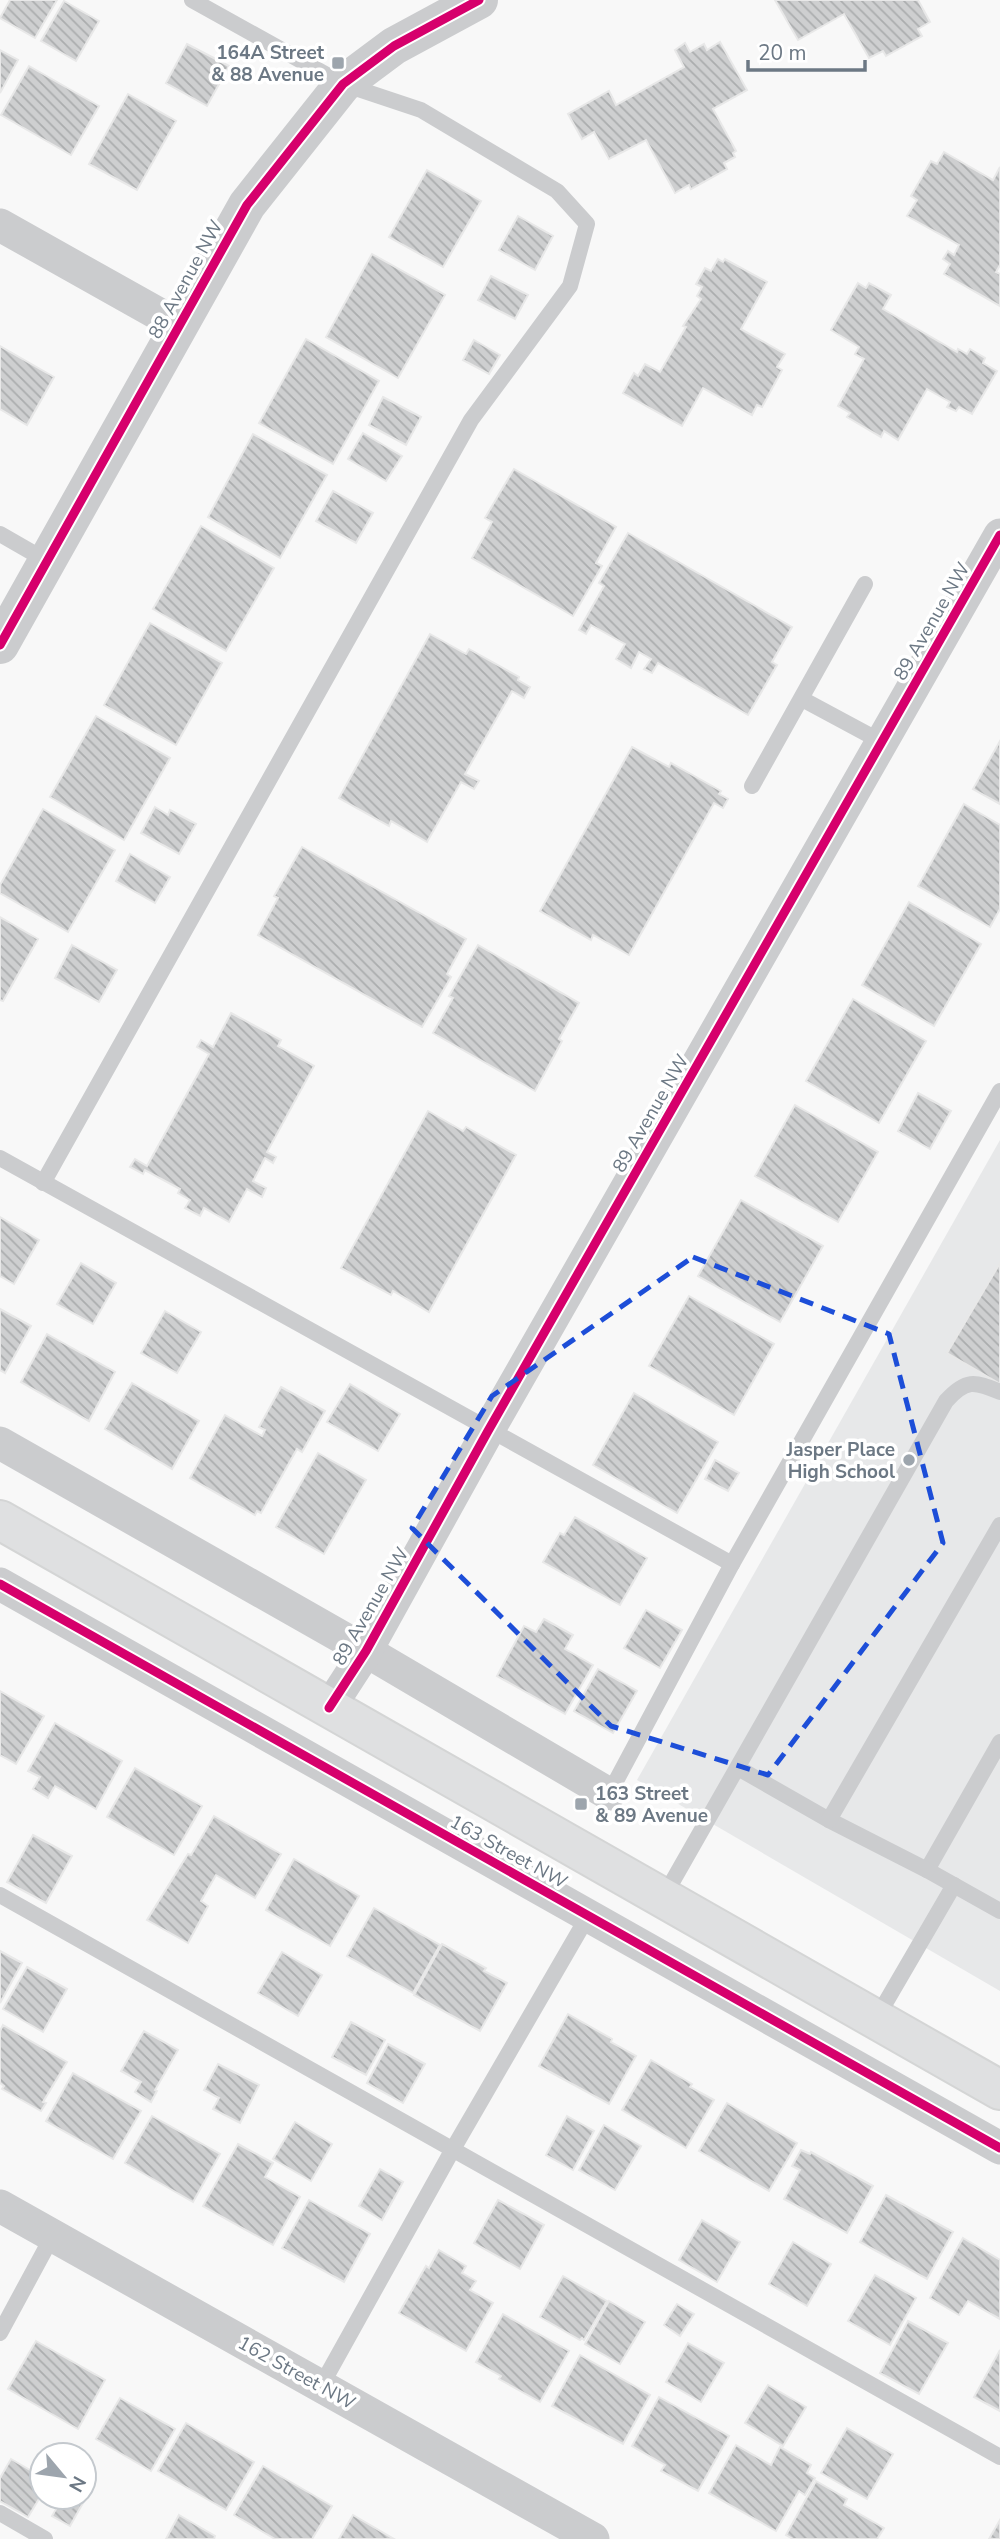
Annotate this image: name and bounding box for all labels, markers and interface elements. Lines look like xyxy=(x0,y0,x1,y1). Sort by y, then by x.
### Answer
scale bar xyxy=(748,28,865,72)
text: 20 m xyxy=(758,39,807,67)
place label: 164A Street & 88 Avenue xyxy=(211,40,325,88)
marker: 164A Street & 88 Avenue xyxy=(330,55,346,71)
street label: 88 Avenue NW xyxy=(142,215,229,344)
street label: 89 Avenue NW xyxy=(888,558,976,685)
street label: 89 Avenue NW xyxy=(607,1050,695,1177)
place label: Jasper Place High School xyxy=(785,1437,895,1485)
marker: Jasper Place High School xyxy=(901,1452,917,1468)
street label: 89 Avenue NW xyxy=(327,1543,415,1670)
place label: 163 Street & 89 Avenue xyxy=(595,1781,708,1829)
marker: 163 Street & 89 Avenue xyxy=(573,1796,589,1812)
street label: 163 Street NW xyxy=(445,1809,572,1895)
street label: 162 Street NW xyxy=(233,2330,360,2416)
north arrow xyxy=(28,2441,98,2511)
text: N xyxy=(62,2471,92,2496)

